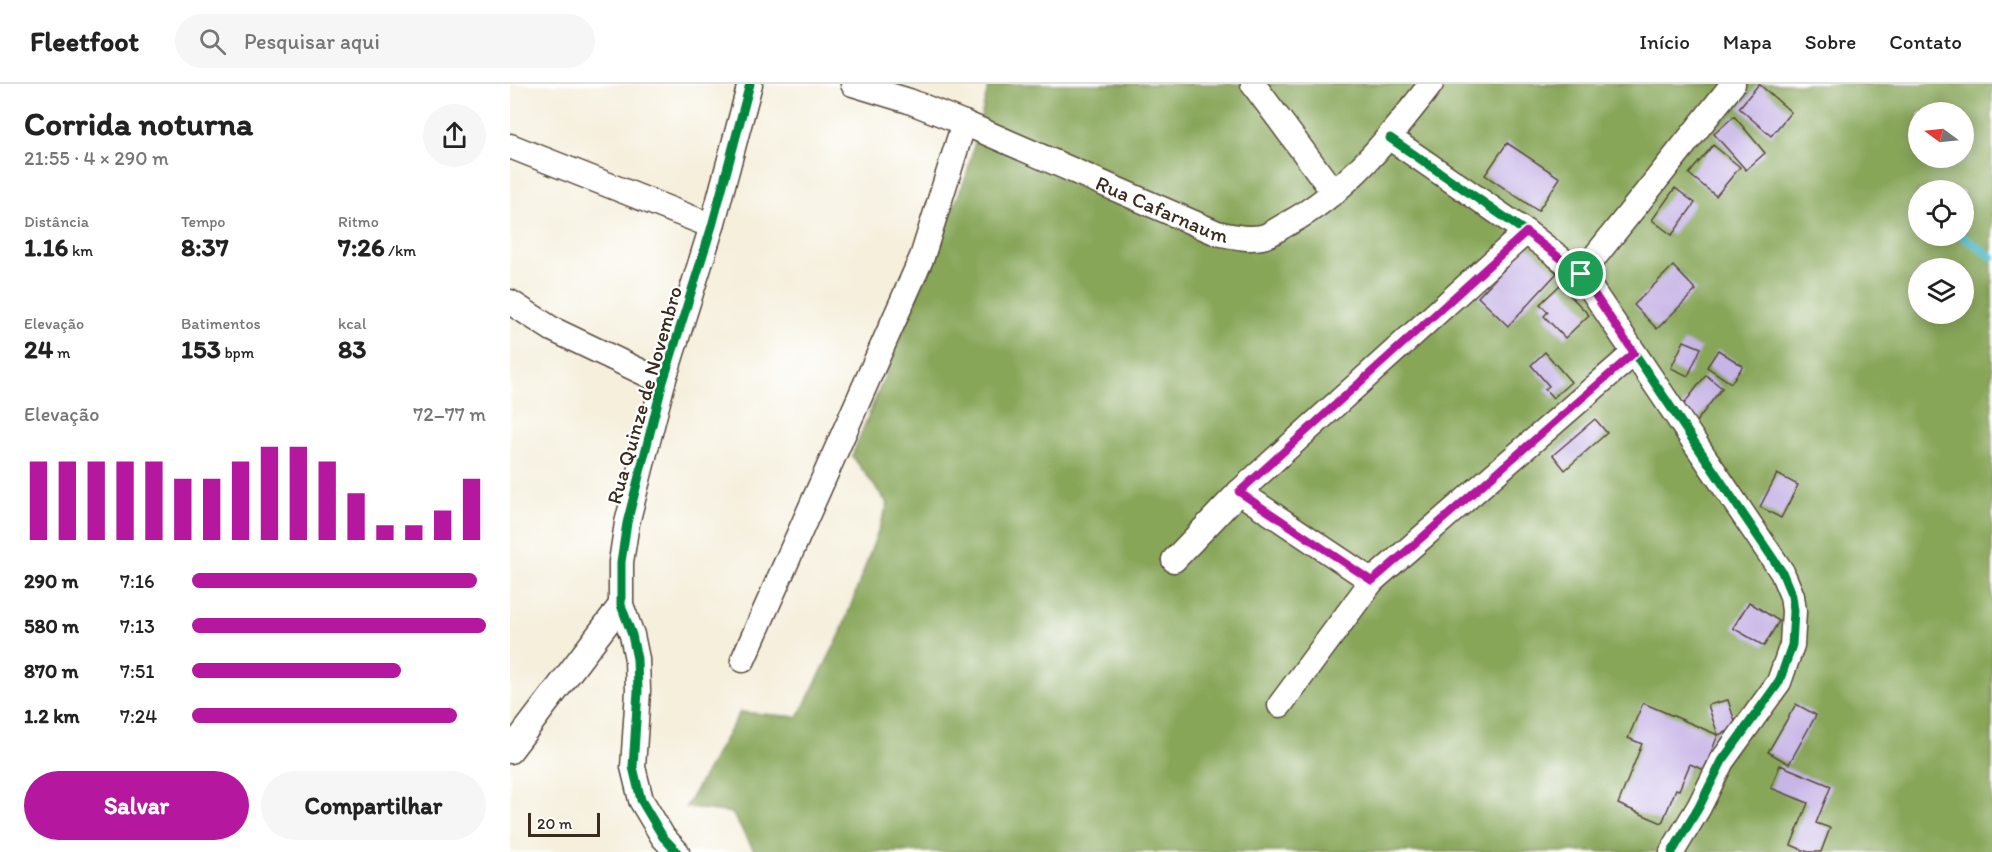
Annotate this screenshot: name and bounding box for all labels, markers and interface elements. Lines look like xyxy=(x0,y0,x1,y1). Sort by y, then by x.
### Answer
search box xyxy=(175,14,595,68)
text: Fleetfoot xyxy=(30,24,139,58)
icon: search xyxy=(196,25,229,58)
text: Pesquisar aqui xyxy=(244,28,380,55)
text: Início xyxy=(1639,29,1690,54)
text: Mapa xyxy=(1723,29,1772,54)
text: Sobre xyxy=(1805,29,1856,54)
text: Contato xyxy=(1889,29,1962,54)
north arrow xyxy=(1908,102,1974,168)
map controls xyxy=(1908,102,1974,324)
text: Corrida noturna xyxy=(24,104,253,143)
button: share xyxy=(423,104,486,167)
text: 21:55 · 4 × 290 m xyxy=(24,146,169,170)
street label: Rua Cafarnaum xyxy=(1092,169,1231,248)
button: locate xyxy=(1908,180,1974,246)
text: Distância xyxy=(24,212,89,231)
text: Tempo xyxy=(181,212,226,231)
text: Ritmo xyxy=(338,212,379,231)
text: 1.16 xyxy=(24,231,68,263)
text: 8:37 xyxy=(181,231,229,263)
text: 7:26 xyxy=(338,231,385,263)
text: km xyxy=(68,241,93,260)
text: /km xyxy=(385,241,416,260)
pin xyxy=(1555,248,1606,299)
icon: arrive xyxy=(1564,257,1597,290)
button: layers xyxy=(1908,258,1974,324)
street label: Rua Quinze de Novembro xyxy=(601,283,687,507)
text: Elevação xyxy=(24,314,84,333)
text: Batimentos xyxy=(181,314,261,333)
text: kcal xyxy=(338,314,366,333)
text: 24 xyxy=(24,333,53,365)
text: 153 xyxy=(181,333,221,365)
text: 83 xyxy=(338,333,366,365)
text: m xyxy=(53,343,70,362)
text: bpm xyxy=(221,343,254,362)
text: Elevação xyxy=(24,402,99,426)
text: 72–77 m xyxy=(413,402,486,426)
text: 290 m xyxy=(24,569,79,593)
text: 7:16 xyxy=(120,569,155,593)
text: 580 m xyxy=(24,614,79,638)
text: 7:13 xyxy=(120,614,155,638)
text: 870 m xyxy=(24,659,79,683)
text: 7:51 xyxy=(120,659,155,683)
text: 1.2 km xyxy=(24,704,80,728)
text: 7:24 xyxy=(120,704,157,728)
button: Salvar xyxy=(24,771,249,840)
button: Compartilhar xyxy=(261,771,486,840)
scale bar xyxy=(528,810,600,838)
text: 20 m xyxy=(537,814,572,833)

